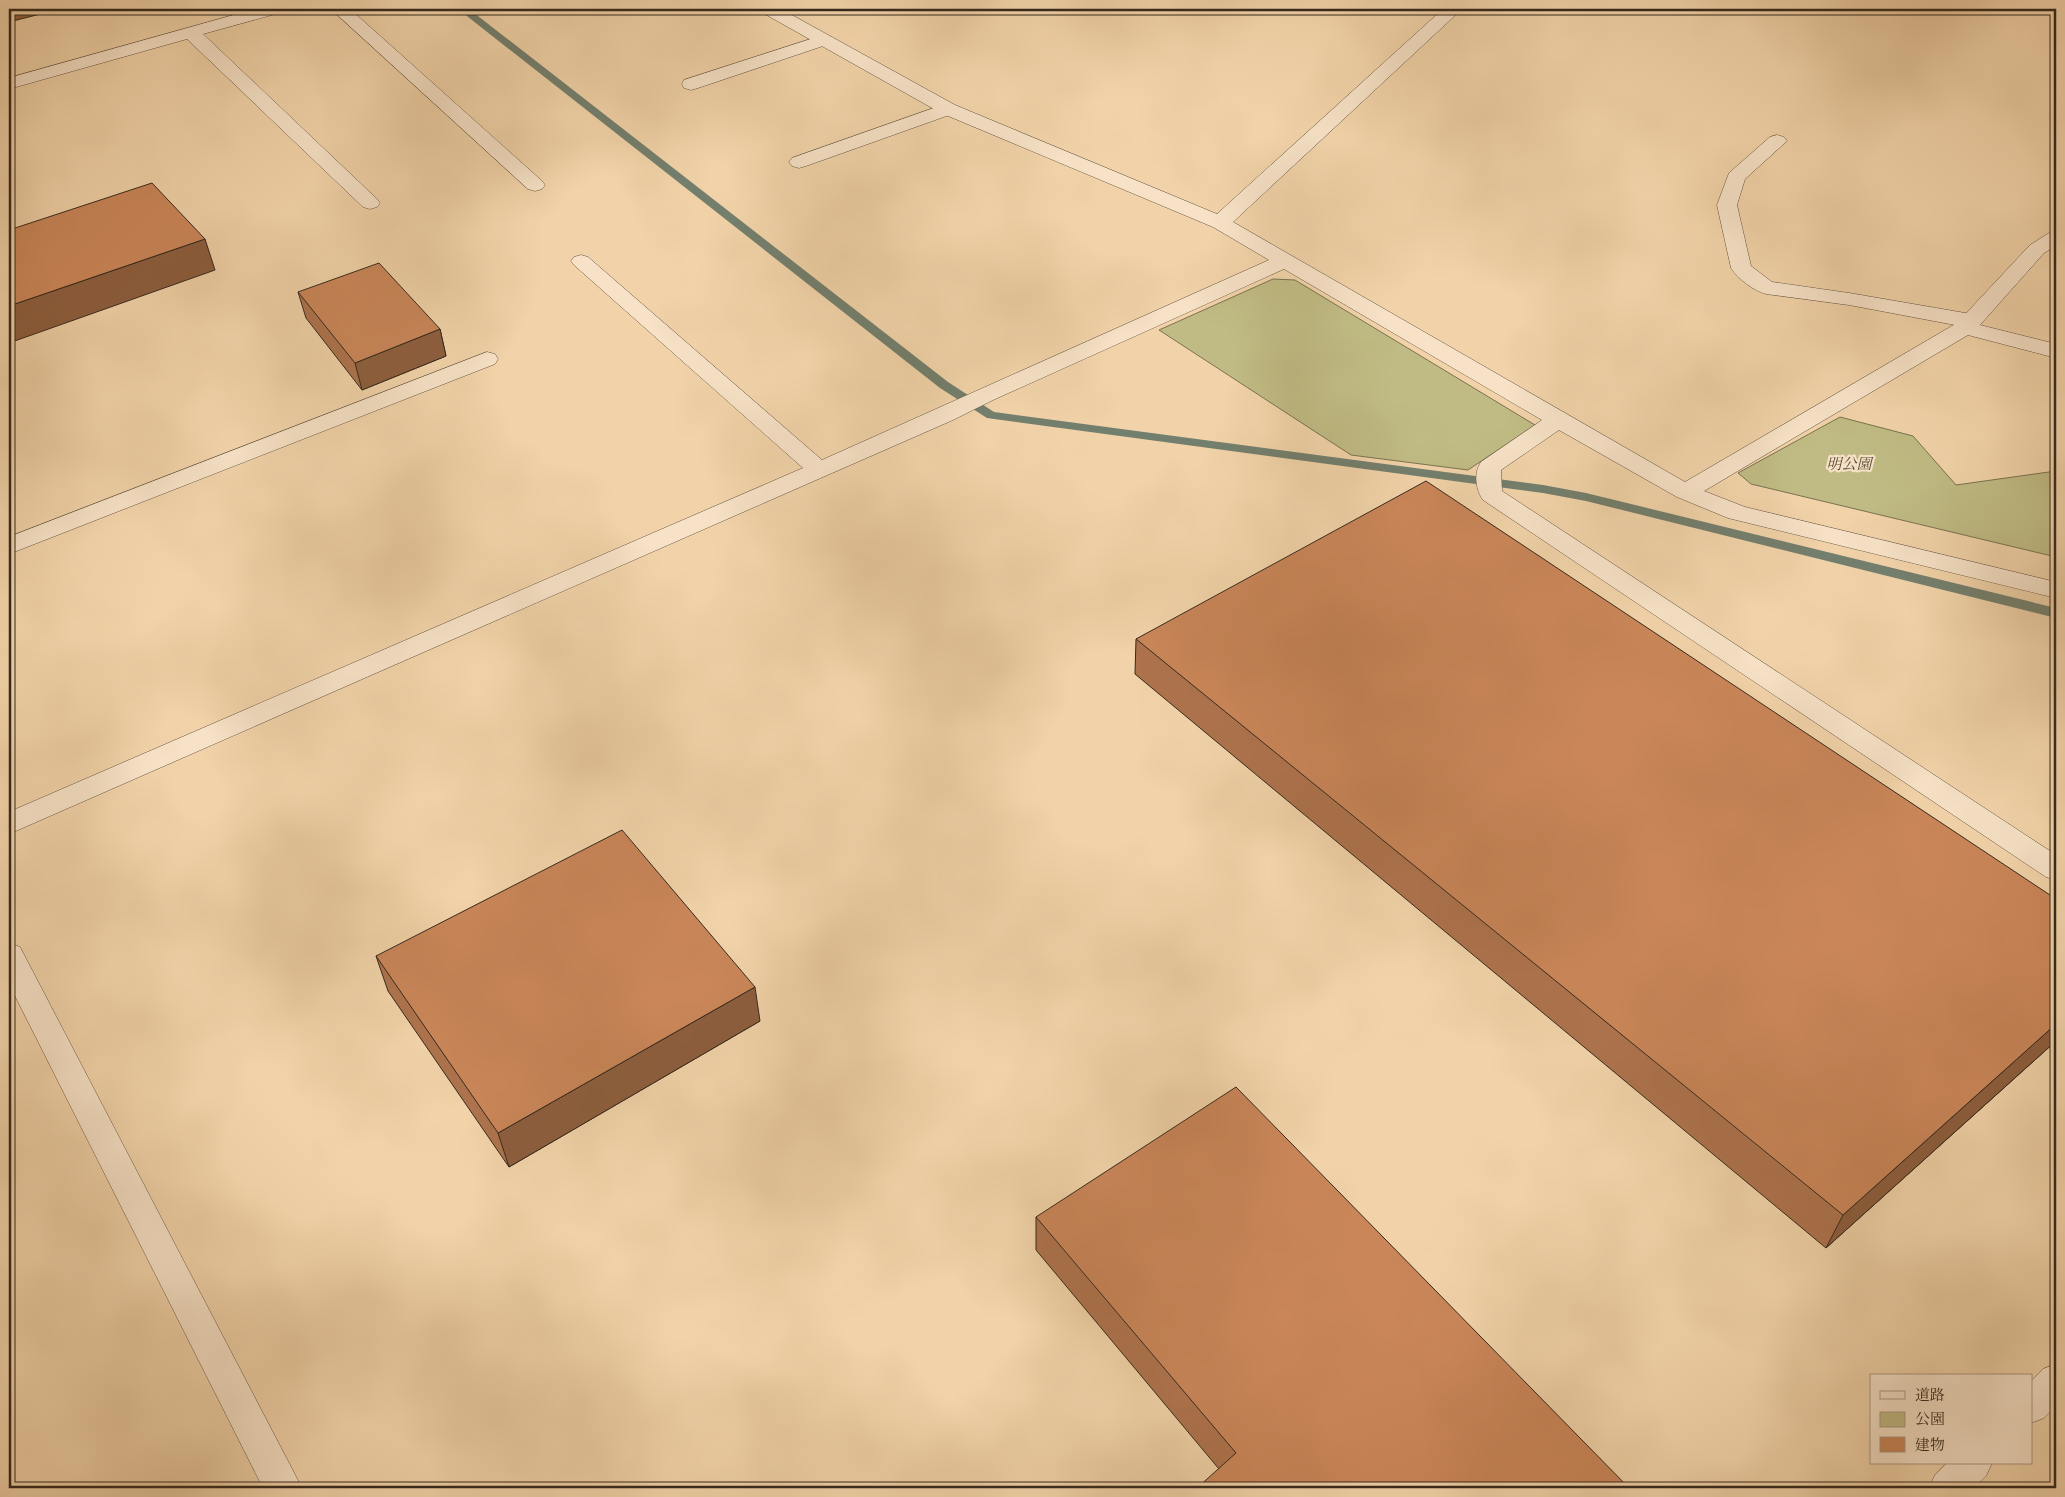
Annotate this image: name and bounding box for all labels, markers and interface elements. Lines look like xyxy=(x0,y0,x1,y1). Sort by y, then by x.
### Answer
park label: 明公園 xyxy=(1826,455,1874,474)
legend xyxy=(1870,1374,2032,1464)
text: 道路 xyxy=(1915,1386,1945,1405)
text: 公園 xyxy=(1915,1410,1945,1429)
text: 建物 xyxy=(1915,1436,1945,1455)

